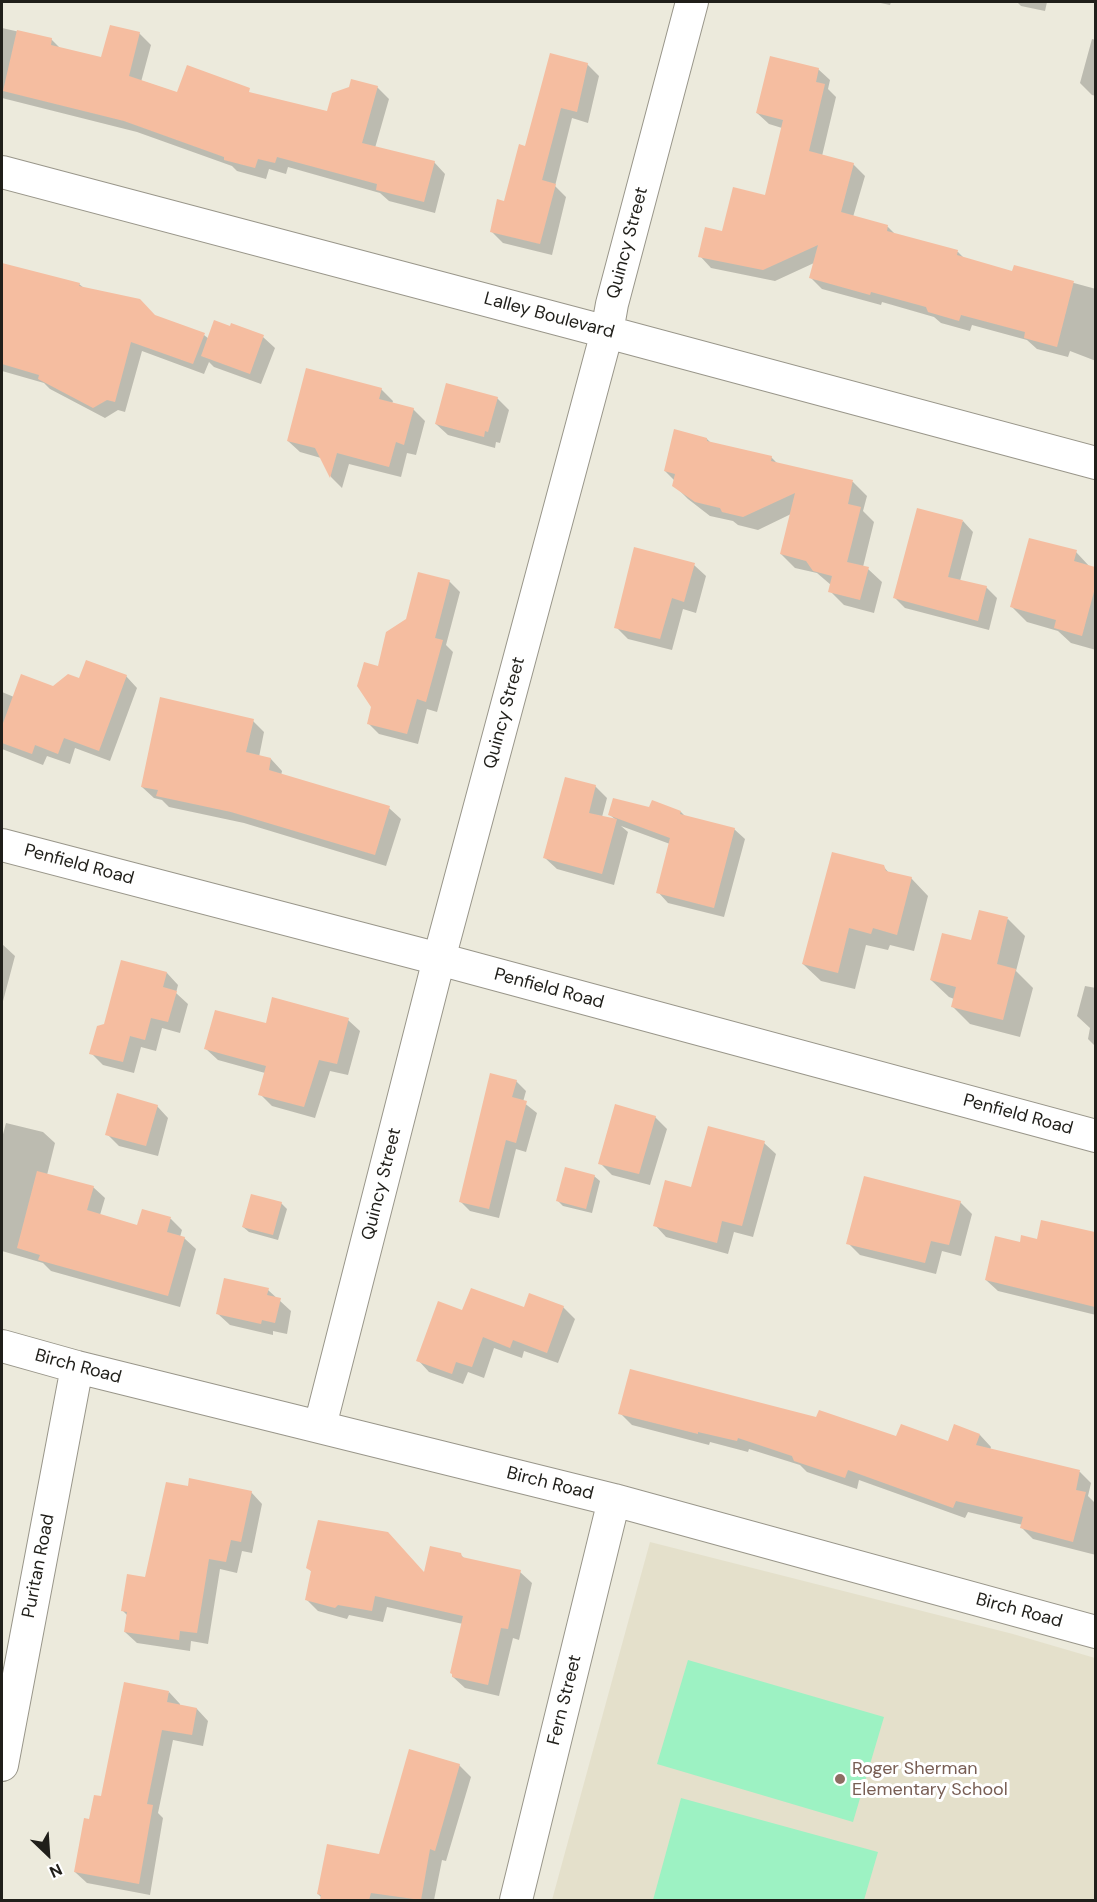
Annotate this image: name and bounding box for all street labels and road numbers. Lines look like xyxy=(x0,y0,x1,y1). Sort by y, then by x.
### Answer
street label: Quincy Street xyxy=(603,185,653,301)
street label: Lalley Boulevard xyxy=(481,288,617,344)
street label: Quincy Street xyxy=(480,655,530,771)
street label: Penfield Road xyxy=(22,840,136,890)
street label: Penfield Road xyxy=(492,964,606,1014)
street label: Penfield Road xyxy=(961,1090,1075,1140)
street label: Quincy Street xyxy=(358,1126,406,1242)
street label: Birch Road xyxy=(32,1345,124,1389)
street label: Birch Road xyxy=(504,1463,596,1505)
street label: Puritan Road xyxy=(18,1512,60,1620)
street label: Birch Road xyxy=(973,1589,1065,1633)
street label: Fern Street xyxy=(543,1653,587,1747)

